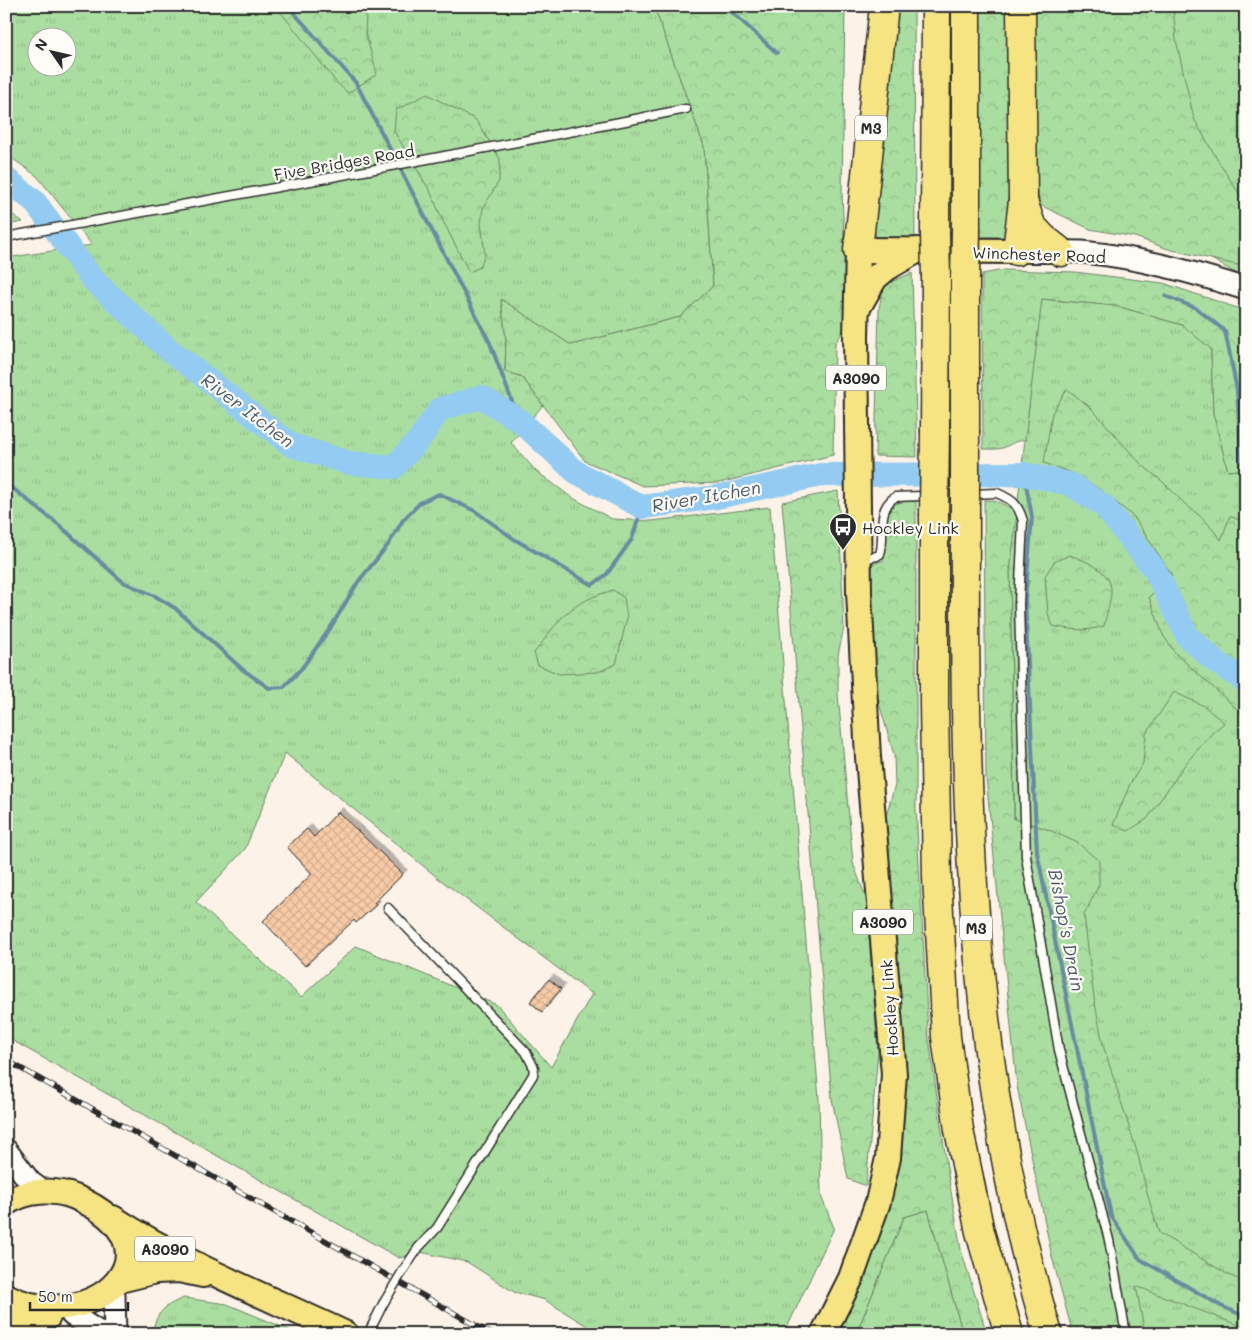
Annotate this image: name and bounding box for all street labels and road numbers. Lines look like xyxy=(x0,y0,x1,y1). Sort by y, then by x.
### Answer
road number: M3 xyxy=(855,116,887,140)
street label: Five Bridges Road xyxy=(272,139,416,185)
street label: Winchester Road xyxy=(972,241,1106,267)
road number: A3090 xyxy=(826,366,886,390)
road number: A3090 xyxy=(853,910,913,934)
road number: M3 xyxy=(960,916,992,940)
street label: Hockley Link xyxy=(875,959,903,1057)
road number: A3090 xyxy=(135,1236,195,1262)

